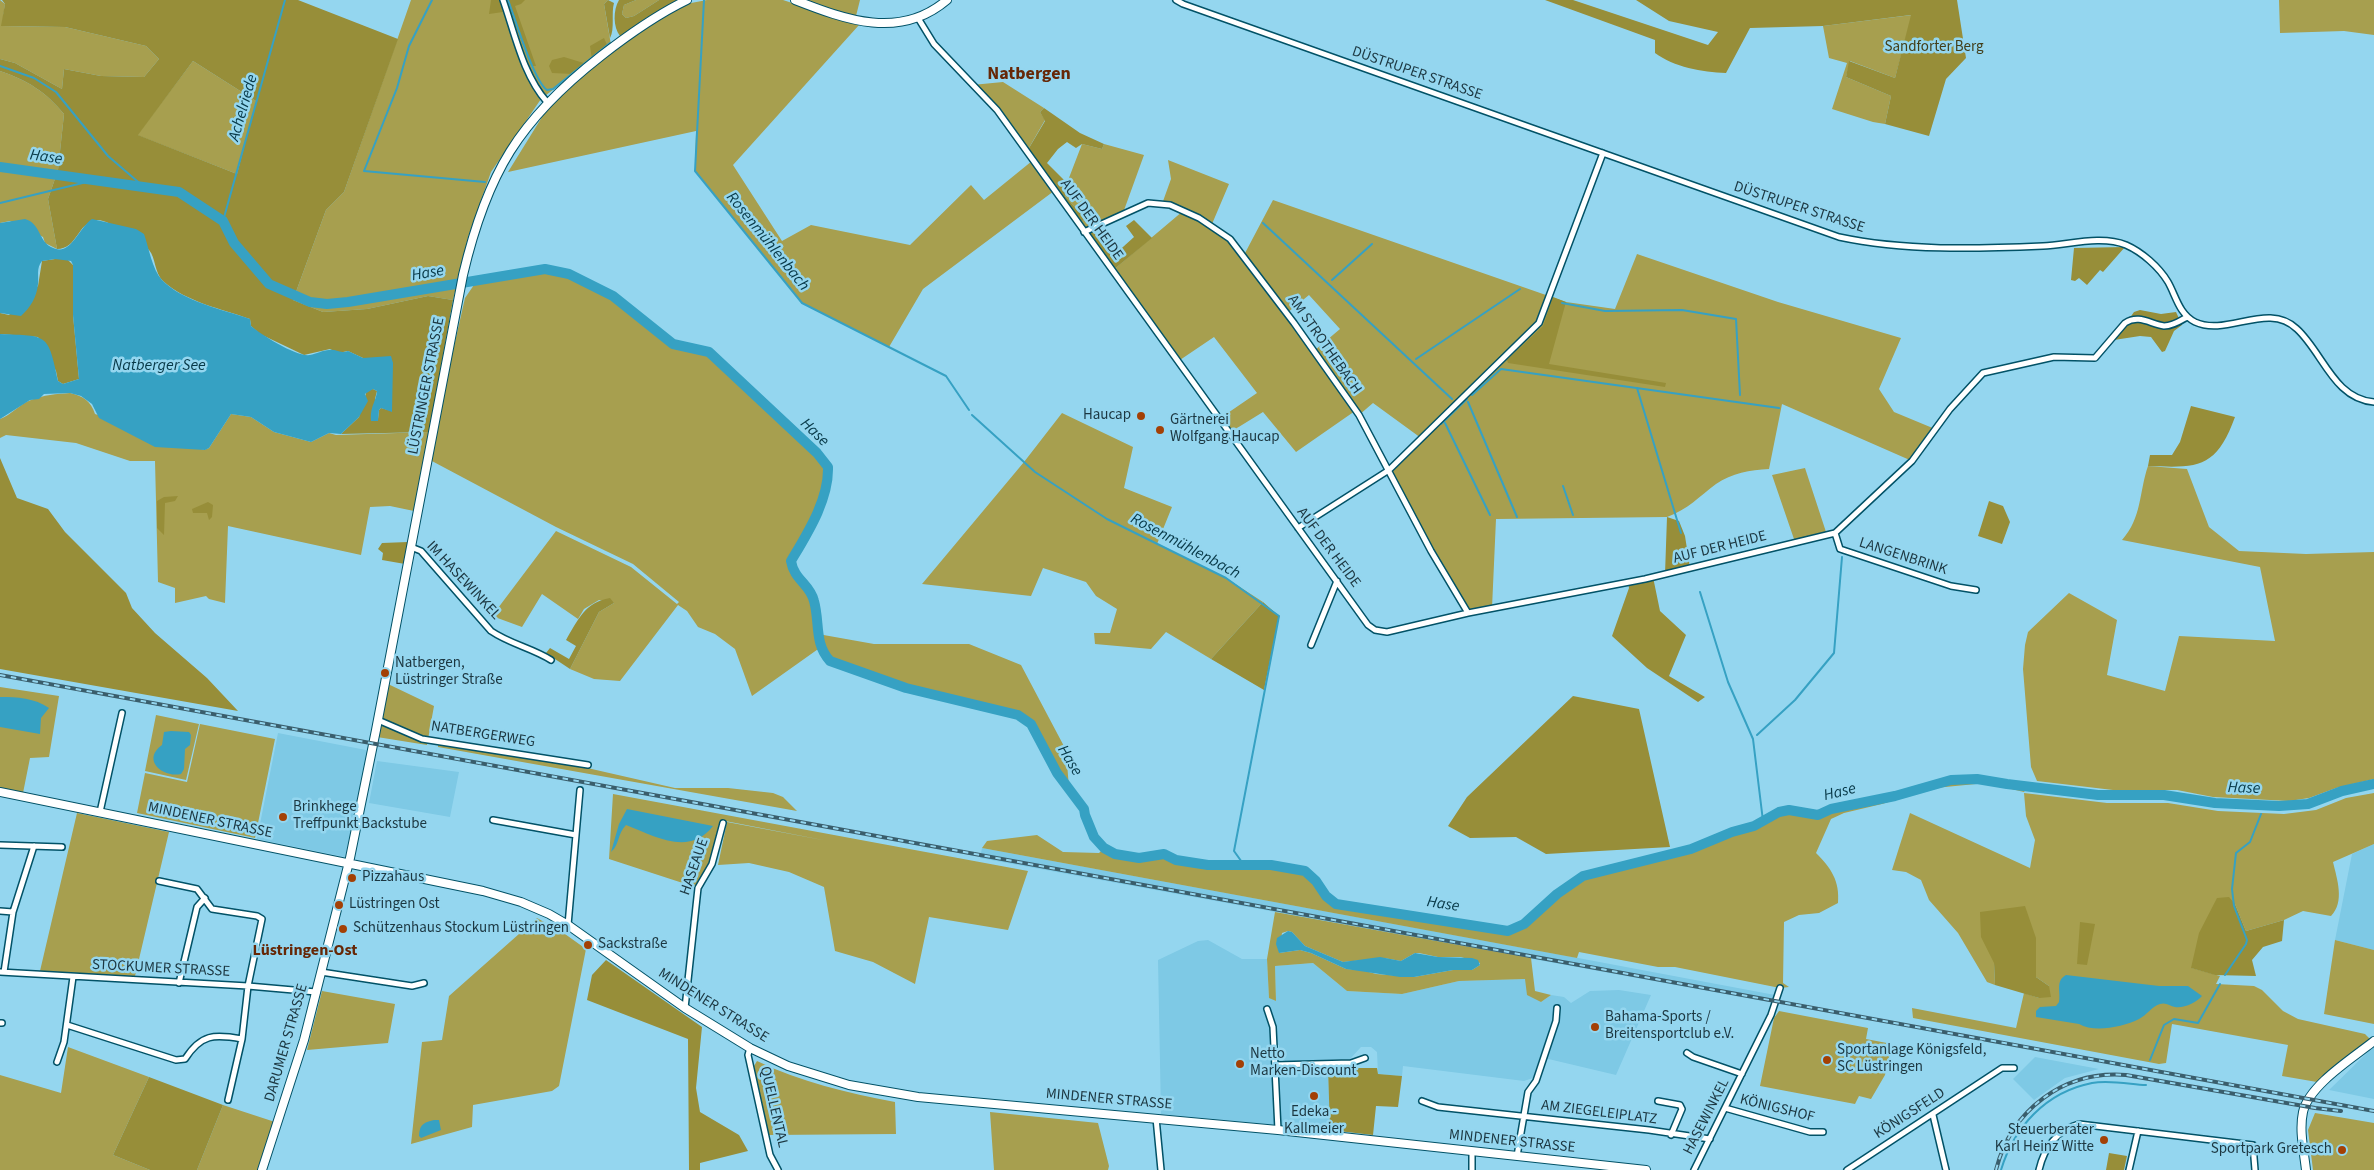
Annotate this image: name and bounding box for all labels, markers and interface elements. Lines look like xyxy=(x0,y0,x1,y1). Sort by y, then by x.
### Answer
park label: Sandforter Berg xyxy=(1884,39,1984,57)
street label: DÜSTRUPER STRASSE xyxy=(1349,43,1485,105)
district label: Natbergen xyxy=(987,64,1071,86)
water label: Achelriede xyxy=(225,73,263,143)
water label: Hase xyxy=(28,146,64,170)
street label: AUF DER HEIDE xyxy=(1056,176,1126,264)
street label: DÜSTRUPER STRASSE xyxy=(1731,178,1867,238)
water label: Rosenmühlenbach xyxy=(721,189,813,295)
water label: Hase xyxy=(410,262,446,286)
street label: AM STROTHEBACH xyxy=(1283,292,1365,398)
street label: LÜSTRINGER STRASSE xyxy=(405,316,449,456)
water label: Natberger See xyxy=(112,356,206,376)
place label: Haucap xyxy=(1083,407,1131,425)
marker: Haucap xyxy=(1135,410,1147,422)
place label: Gärtnerei Wolfgang Haucap xyxy=(1170,412,1280,447)
water label: Hase xyxy=(796,415,832,451)
marker: Gärtnerei Wolfgang Haucap xyxy=(1154,424,1166,436)
street label: AUF DER HEIDE xyxy=(1292,504,1364,592)
water label: Rosenmühlenbach xyxy=(1127,510,1243,584)
street label: AUF DER HEIDE xyxy=(1672,528,1768,568)
street label: LANGENBRINK xyxy=(1857,534,1949,580)
street label: IM HASEWINKEL xyxy=(422,538,504,624)
place label: Natbergen, Lüstringer Straße xyxy=(395,655,503,690)
marker: Natbergen, Lüstringer Straße xyxy=(379,667,391,679)
street label: NATBERGERWEG xyxy=(430,718,536,752)
water label: Hase xyxy=(1052,742,1086,780)
water label: Hase xyxy=(2227,779,2261,799)
water label: Hase xyxy=(1822,780,1858,806)
street label: MINDENER STRASSE xyxy=(146,799,274,843)
place label: Brinkhege Treffpunkt Backstube xyxy=(293,799,427,834)
marker: Brinkhege Treffpunkt Backstube xyxy=(277,811,289,823)
street label: HASEAUE xyxy=(677,836,713,898)
place label: Pizzahaus xyxy=(362,869,424,887)
marker: Pizzahaus xyxy=(346,872,358,884)
water label: Hase xyxy=(1425,893,1461,917)
place label: Lüstringen Ost xyxy=(349,896,439,914)
marker: Lüstringen Ost xyxy=(333,899,345,911)
place label: Schützenhaus Stockum Lüstringen xyxy=(353,920,569,938)
marker: Schützenhaus Stockum Lüstringen xyxy=(337,923,349,935)
place label: Sackstraße xyxy=(598,936,667,954)
marker: Sackstraße xyxy=(582,939,594,951)
district label: Lüstringen-Ost xyxy=(253,941,357,961)
street label: STOCKUMER STRASSE xyxy=(91,956,231,982)
street label: MINDENER STRASSE xyxy=(654,965,772,1047)
street label: DARUMER STRASSE xyxy=(262,982,312,1104)
place label: Bahama-Sports / Breitensportclub e.V. xyxy=(1605,1009,1734,1044)
marker: Bahama-Sports / Breitensportclub e.V. xyxy=(1589,1021,1601,1033)
place label: Sportanlage Königsfeld, SC Lüstringen xyxy=(1837,1042,1986,1077)
place label: Netto Marken-Discount xyxy=(1250,1046,1356,1081)
marker: Sportanlage Königsfeld, SC Lüstringen xyxy=(1821,1054,1833,1066)
marker: Netto Marken-Discount xyxy=(1234,1058,1246,1070)
street label: QUELLENTAL xyxy=(755,1065,791,1149)
street label: HASEWINKEL xyxy=(1680,1076,1734,1158)
street label: KÖNIGSFELD xyxy=(1871,1084,1949,1144)
street label: MINDENER STRASSE xyxy=(1045,1086,1173,1114)
marker: Edeka - Kallmeier xyxy=(1308,1090,1320,1102)
street label: KÖNIGSHOF xyxy=(1738,1091,1816,1127)
street label: AM ZIEGELEIPLATZ xyxy=(1540,1097,1658,1129)
place label: Edeka - Kallmeier xyxy=(1284,1104,1344,1139)
place label: Steuerberater Karl Heinz Witte xyxy=(1995,1122,2094,1157)
street label: MINDENER STRASSE xyxy=(1448,1126,1576,1158)
marker: Steuerberater Karl Heinz Witte xyxy=(2098,1134,2110,1146)
place label: Sportpark Gretesch xyxy=(2211,1141,2332,1159)
marker: Sportpark Gretesch xyxy=(2336,1144,2348,1156)

